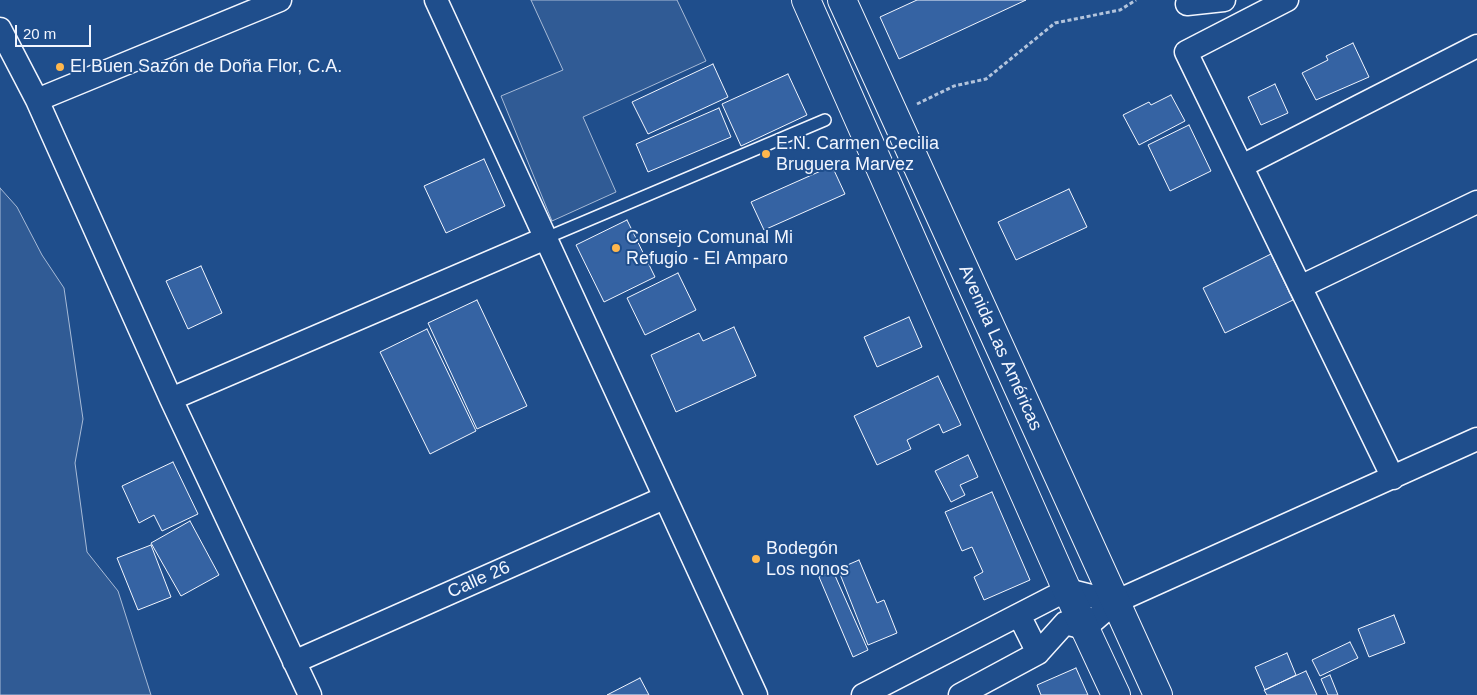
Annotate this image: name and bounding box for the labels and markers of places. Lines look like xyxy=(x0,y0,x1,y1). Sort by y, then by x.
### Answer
place label: El Buen Sazón de Doña Flor, C.A. xyxy=(70,56,342,78)
marker: El Buen Sazón de Doña Flor, C.A. xyxy=(54,61,66,73)
place label: E.N. Carmen Cecilia Bruguera Marvez xyxy=(776,133,939,176)
marker: E.N. Carmen Cecilia Bruguera Marvez xyxy=(760,148,772,160)
place label: Consejo Comunal Mi Refugio - El Amparo xyxy=(626,227,793,270)
marker: Consejo Comunal Mi Refugio - El Amparo xyxy=(610,242,622,254)
place label: Bodegón Los nonos xyxy=(766,538,849,580)
marker: Bodegón Los nonos xyxy=(750,553,762,565)

